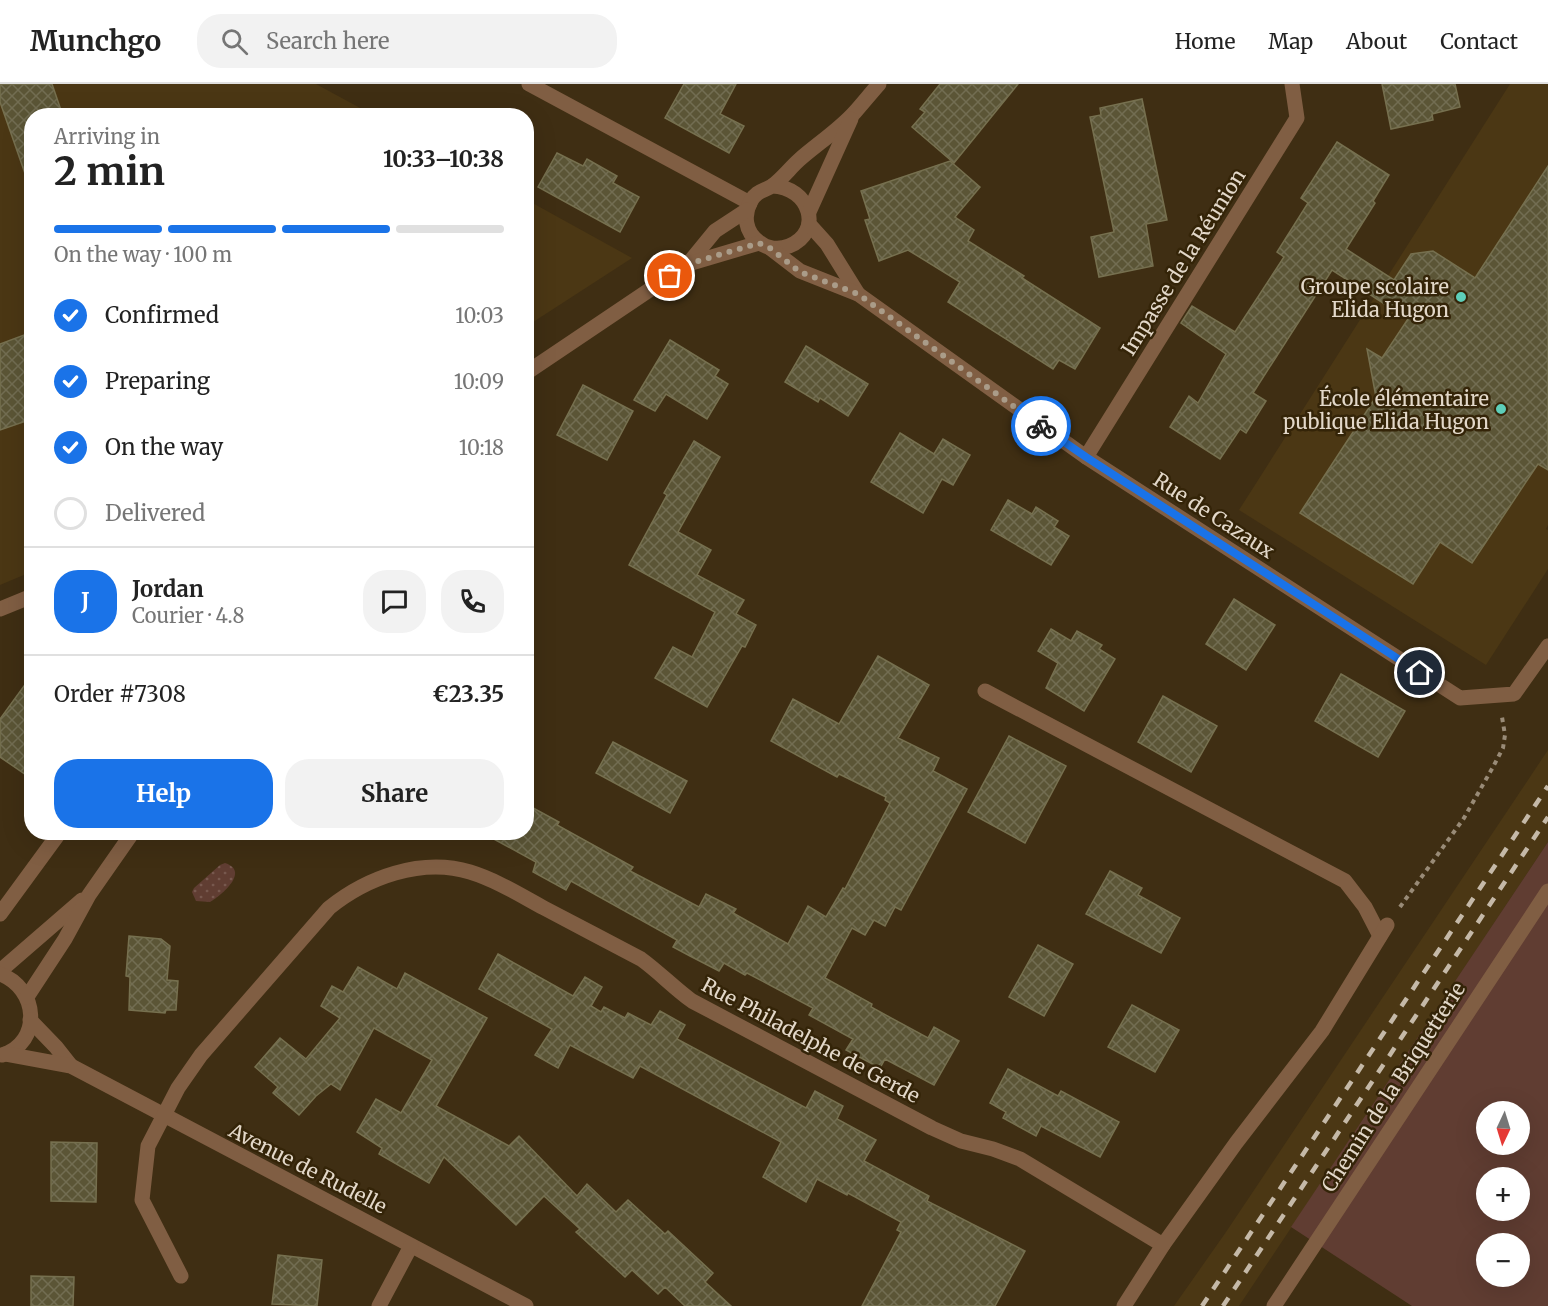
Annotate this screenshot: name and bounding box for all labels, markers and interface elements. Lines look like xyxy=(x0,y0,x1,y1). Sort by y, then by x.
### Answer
search box xyxy=(197,14,617,68)
text: Munchgo xyxy=(30,23,161,59)
icon: search xyxy=(218,25,251,58)
text: Search here xyxy=(266,27,389,55)
text: Home xyxy=(1175,28,1235,55)
text: Map xyxy=(1268,28,1313,55)
text: About xyxy=(1346,28,1407,55)
text: Contact xyxy=(1440,28,1518,55)
text: Arriving in xyxy=(54,124,160,149)
text: 10:33–10:38 xyxy=(383,145,504,173)
text: 2 min xyxy=(54,147,165,196)
street label: Impasse de la Réunion xyxy=(1115,164,1251,360)
text: On the way · 100 m xyxy=(54,242,232,267)
pin xyxy=(644,250,695,301)
icon: bag xyxy=(653,259,686,292)
place label: Groupe scolaire Elida Hugon xyxy=(1301,274,1449,322)
marker: Groupe scolaire Elida Hugon xyxy=(1454,290,1468,304)
icon: check xyxy=(54,299,87,332)
text: Confirmed xyxy=(105,301,219,329)
text: 10:03 xyxy=(455,303,504,328)
icon: check xyxy=(54,365,87,398)
text: Preparing xyxy=(105,367,210,395)
text: 10:09 xyxy=(454,369,504,394)
place label: École élémentaire publique Elida Hugon xyxy=(1283,384,1489,434)
courier xyxy=(1011,396,1071,456)
marker: École élémentaire publique Elida Hugon xyxy=(1494,402,1508,416)
icon: bike xyxy=(1025,410,1058,443)
icon: check xyxy=(54,431,87,464)
text: On the way xyxy=(105,433,223,461)
text: 10:18 xyxy=(459,435,504,460)
street label: Rue de Cazaux xyxy=(1149,467,1279,563)
text: Delivered xyxy=(105,499,205,527)
button: chat xyxy=(363,570,426,633)
button: phone xyxy=(441,570,504,633)
text: Jordan xyxy=(132,575,204,603)
text: J xyxy=(81,587,90,615)
text: Courier · 4.8 xyxy=(132,603,244,628)
pin xyxy=(1394,647,1445,698)
icon: home xyxy=(1403,656,1436,689)
text: Order #7308 xyxy=(54,680,186,708)
text: €23.35 xyxy=(432,680,504,708)
button: Help xyxy=(54,759,273,828)
button: Share xyxy=(285,759,504,828)
street label: Rue Philadelphe de Gerde xyxy=(698,972,924,1108)
street label: Chemin de la Briquetterie xyxy=(1316,977,1470,1197)
north arrow xyxy=(1476,1101,1530,1155)
map controls xyxy=(1476,1101,1530,1287)
street label: Avenue de Rudelle xyxy=(224,1117,391,1219)
button: + xyxy=(1476,1167,1530,1221)
button: − xyxy=(1476,1233,1530,1287)

